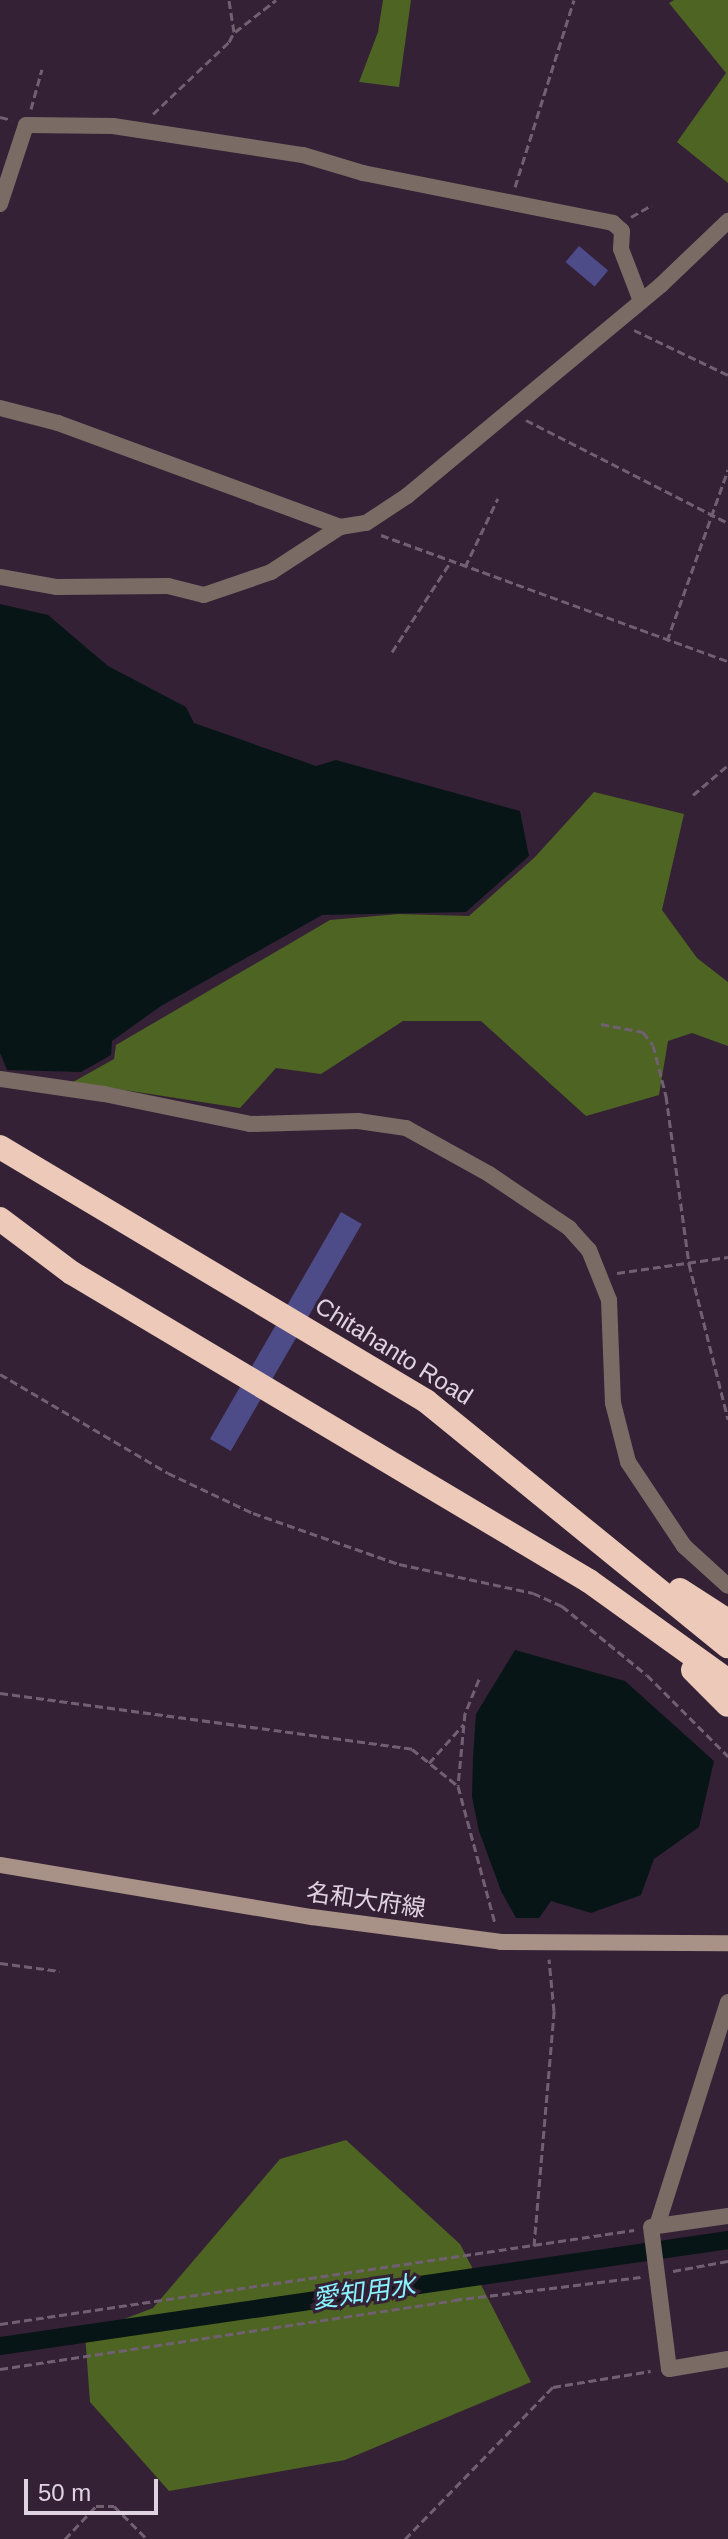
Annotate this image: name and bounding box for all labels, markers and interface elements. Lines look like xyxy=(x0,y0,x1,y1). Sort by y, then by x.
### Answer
street label: Chitahanto Road xyxy=(310,1291,478,1411)
street label: 名和大府線 xyxy=(305,1877,427,1923)
water label: 愛知用水 xyxy=(310,2270,418,2316)
scale bar xyxy=(28,2463,162,2513)
text: 50 m xyxy=(38,2479,91,2506)

